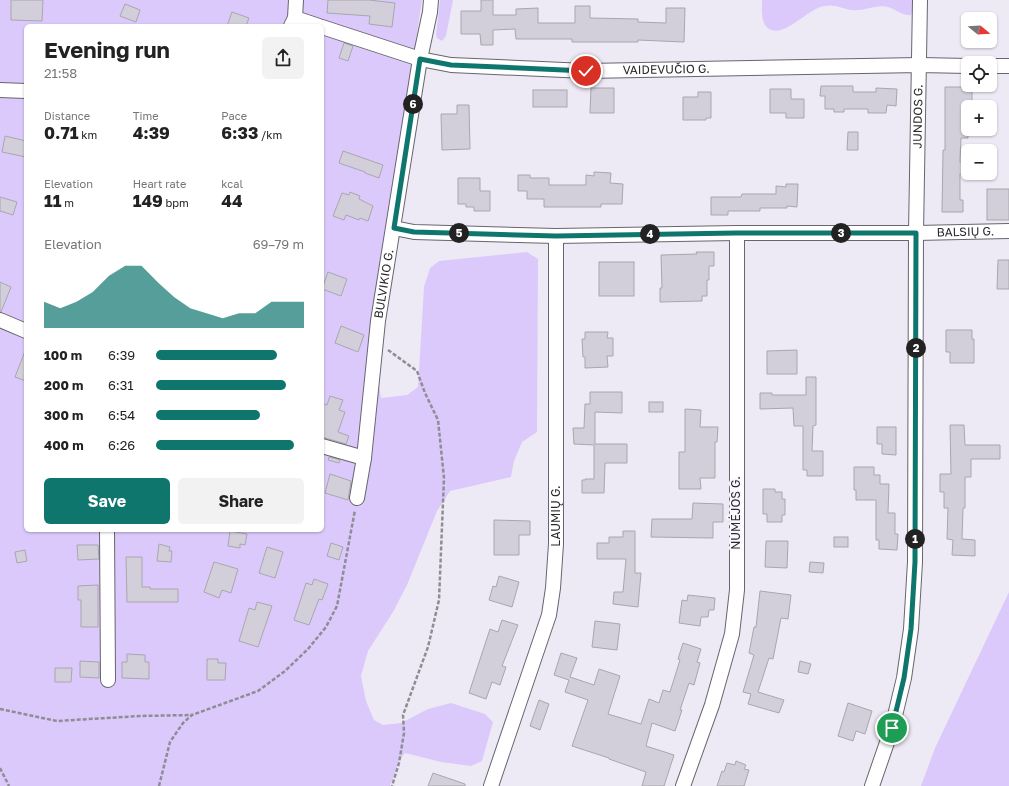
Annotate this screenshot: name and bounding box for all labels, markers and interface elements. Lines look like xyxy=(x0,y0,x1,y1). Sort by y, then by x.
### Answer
north arrow xyxy=(961,12,997,48)
map controls xyxy=(961,12,997,180)
text: Evening run xyxy=(44,36,170,63)
button: share xyxy=(262,37,304,79)
pin xyxy=(569,54,603,88)
button: locate xyxy=(961,56,997,92)
icon: check xyxy=(575,60,597,82)
street label: VAIDEVUČIO G. xyxy=(622,61,710,77)
text: 21:58 xyxy=(44,65,77,81)
street label: JUNDOS G. xyxy=(909,84,926,149)
pin: 6 xyxy=(403,94,423,114)
text: 6 xyxy=(410,97,417,110)
button: + xyxy=(961,100,997,136)
text: Distance xyxy=(44,109,90,122)
text: Time xyxy=(133,109,159,122)
text: Pace xyxy=(221,109,247,122)
text: 0.71 xyxy=(44,122,79,143)
text: 4:39 xyxy=(133,122,170,143)
text: 6:33 xyxy=(221,122,258,143)
text: km xyxy=(79,128,97,141)
text: /km xyxy=(258,128,282,141)
button: − xyxy=(961,144,997,180)
text: Elevation xyxy=(44,177,93,190)
text: Heart rate xyxy=(133,177,186,190)
text: kcal xyxy=(221,177,243,190)
text: 11 xyxy=(44,190,62,211)
text: 149 xyxy=(133,190,163,211)
text: 44 xyxy=(221,190,243,211)
text: m xyxy=(62,196,74,209)
text: bpm xyxy=(163,196,189,209)
pin: 5 xyxy=(449,223,469,243)
pin: 3 xyxy=(831,223,851,243)
street label: BALSIŲ G. xyxy=(937,223,994,240)
pin: 4 xyxy=(640,224,660,244)
text: 5 xyxy=(456,226,462,239)
text: 3 xyxy=(838,226,844,239)
text: 4 xyxy=(647,227,653,240)
text: Elevation xyxy=(44,236,102,252)
text: 69–79 m xyxy=(253,236,304,252)
street label: BULVIKIO G. xyxy=(371,248,396,320)
pin: 2 xyxy=(906,338,926,358)
text: 2 xyxy=(913,341,919,354)
text: 100 m xyxy=(44,347,82,363)
text: 6:39 xyxy=(108,347,135,363)
text: 200 m xyxy=(44,377,83,393)
text: 6:31 xyxy=(108,377,134,393)
text: 300 m xyxy=(44,407,83,423)
text: 6:54 xyxy=(108,407,135,423)
text: 400 m xyxy=(44,437,84,453)
text: 6:26 xyxy=(108,437,135,453)
street label: NUMĖJOS G. xyxy=(728,476,743,550)
button: Save xyxy=(44,478,170,524)
button: Share xyxy=(178,478,304,524)
street label: LAUMIŲ G. xyxy=(548,485,563,547)
pin: 1 xyxy=(905,529,925,549)
text: 1 xyxy=(912,532,918,545)
pin xyxy=(875,711,909,745)
icon: arrive xyxy=(881,717,903,739)

